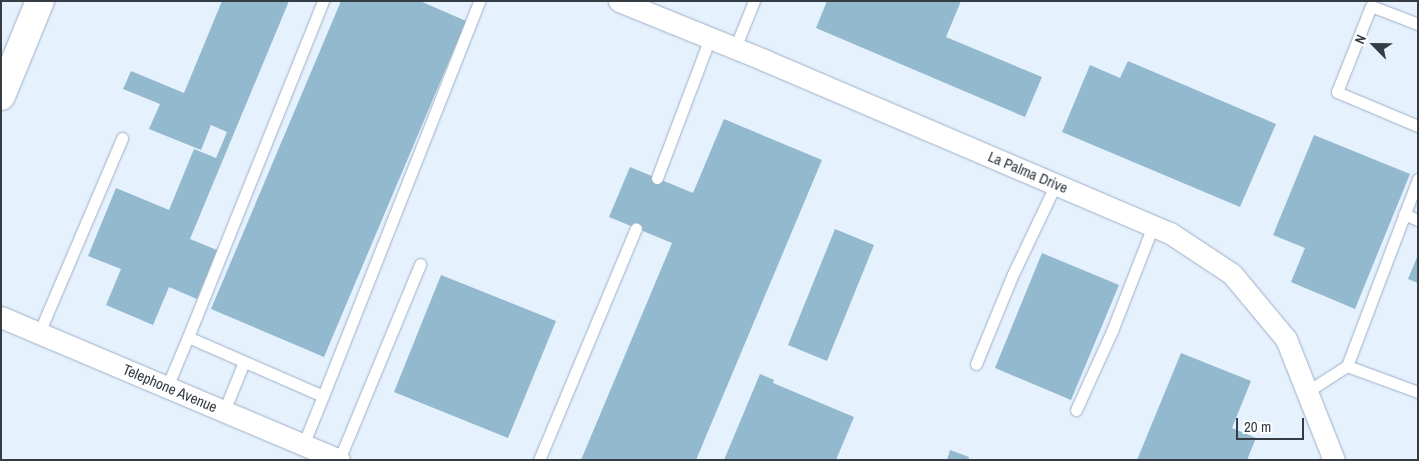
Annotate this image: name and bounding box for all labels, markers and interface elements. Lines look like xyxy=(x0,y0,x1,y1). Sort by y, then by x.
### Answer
north arrow xyxy=(1349,20,1399,70)
text: N xyxy=(1350,32,1370,46)
street label: La Palma Drive xyxy=(985,147,1071,197)
street label: Telephone Avenue xyxy=(120,360,220,416)
scale bar xyxy=(1239,408,1306,440)
text: 20 m xyxy=(1244,416,1271,437)

